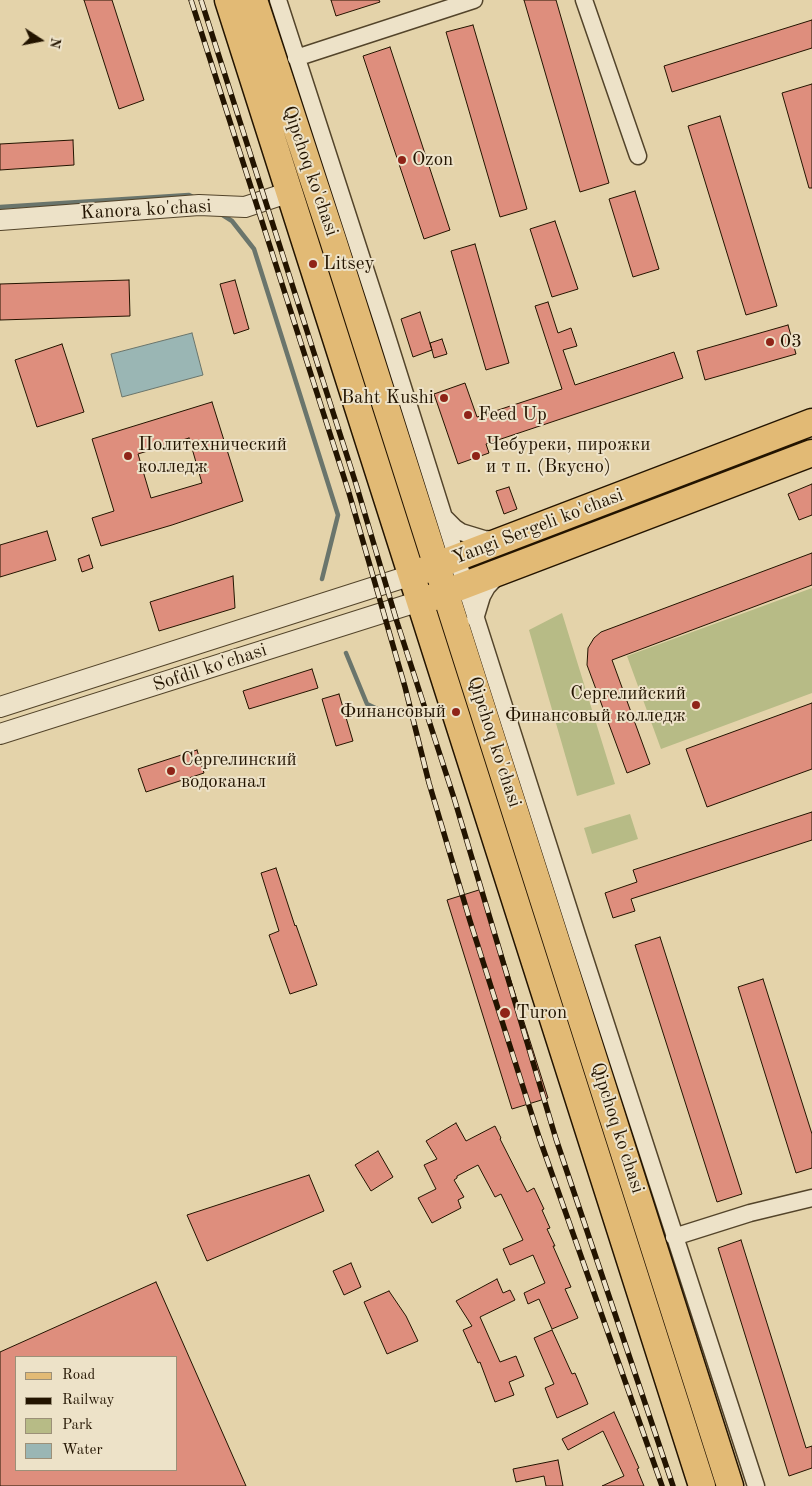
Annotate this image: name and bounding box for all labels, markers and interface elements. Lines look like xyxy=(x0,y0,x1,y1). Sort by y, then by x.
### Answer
north arrow xyxy=(15,15,65,65)
text: N xyxy=(47,36,63,49)
street label: Qipchoq ko'chasi xyxy=(277,103,343,239)
place label: Ozon xyxy=(412,149,453,171)
marker: Ozon xyxy=(396,154,408,166)
street label: Kanora ko'chasi xyxy=(80,195,212,225)
place label: Litsey xyxy=(323,253,375,275)
marker: Litsey xyxy=(307,258,319,270)
place label: 03 xyxy=(780,331,802,353)
marker: 03 xyxy=(764,336,776,348)
place label: Baht Kushi xyxy=(341,387,434,409)
marker: Baht Kushi xyxy=(438,392,450,404)
place label: Feed Up xyxy=(478,404,547,426)
marker: Feed Up xyxy=(462,409,474,421)
place label: Политехнический колледж xyxy=(138,434,287,478)
place label: Чебуреки, пирожки и т п. (Вкусно) xyxy=(486,434,650,478)
marker: Политехнический колледж xyxy=(122,450,134,462)
marker: Чебуреки, пирожки и т п. (Вкусно) xyxy=(470,450,482,462)
street label: Yangi Sergeli ko'chasi xyxy=(449,484,627,570)
street label: Sofdil ko'chasi xyxy=(150,639,270,697)
street label: Qipchoq ko'chasi xyxy=(462,674,526,810)
place label: Сергелийский Финансовый колледж xyxy=(505,683,686,727)
marker: Сергелийский Финансовый колледж xyxy=(690,699,702,711)
place label: Финансовый xyxy=(340,701,446,723)
marker: Финансовый xyxy=(450,706,462,718)
place label: Сергелинский водоканал xyxy=(181,749,297,793)
marker: Сергелинский водоканал xyxy=(165,765,177,777)
place label: Turon xyxy=(516,1002,567,1024)
marker: Turon xyxy=(498,1006,512,1020)
street label: Qipchoq ko'chasi xyxy=(585,1060,649,1196)
legend xyxy=(15,1356,178,1471)
text: Road xyxy=(62,1368,95,1383)
text: Railway xyxy=(62,1393,115,1408)
text: Park xyxy=(62,1418,93,1433)
text: Water xyxy=(62,1443,103,1458)

